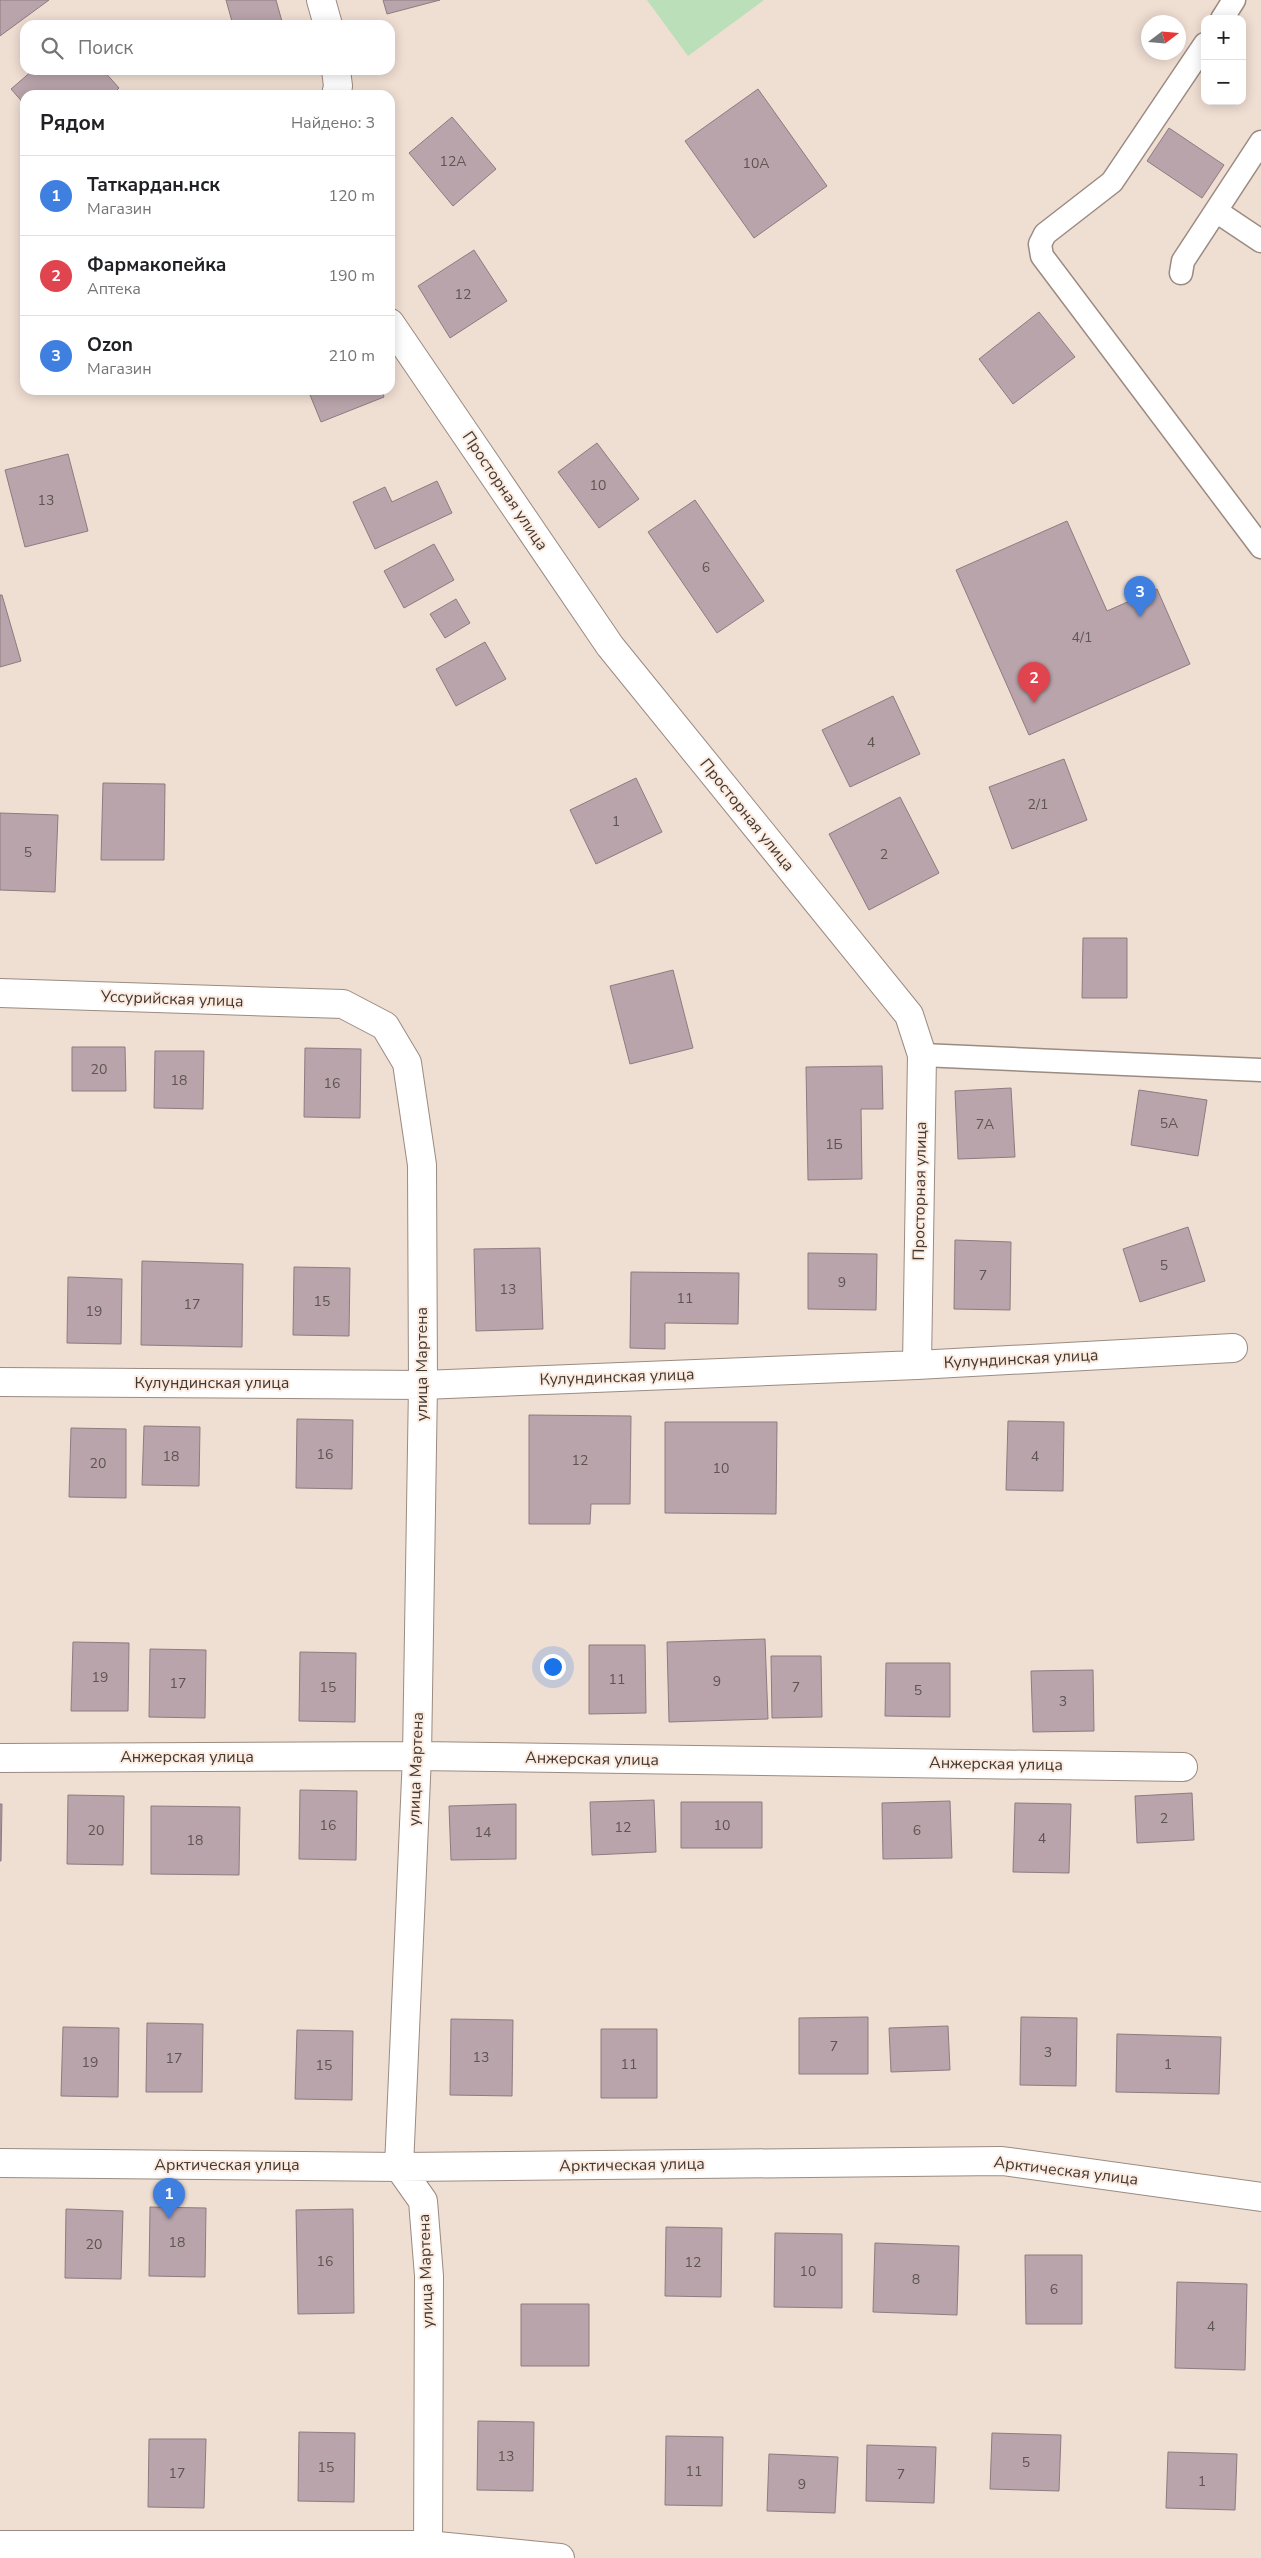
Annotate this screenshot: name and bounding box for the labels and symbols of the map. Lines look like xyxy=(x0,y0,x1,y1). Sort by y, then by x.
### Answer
north arrow xyxy=(1141,15,1186,60)
house number: 12А xyxy=(439,152,467,171)
house number: 10А xyxy=(742,154,770,173)
house number: 12 xyxy=(455,285,471,304)
street label: Просторная улица xyxy=(457,427,553,555)
house number: 10 xyxy=(590,476,606,495)
house number: 13 xyxy=(38,491,54,510)
house number: 6 xyxy=(702,558,710,577)
pin: 3 xyxy=(1124,576,1156,617)
house number: 4/1 xyxy=(1072,628,1092,647)
pin: 2 xyxy=(1018,662,1050,703)
house number: 4 xyxy=(867,733,875,752)
street label: Просторная улица xyxy=(695,754,799,876)
house number: 2/1 xyxy=(1028,795,1048,814)
house number: 1 xyxy=(612,812,620,831)
house number: 5 xyxy=(24,843,32,862)
house number: 2 xyxy=(880,845,888,864)
street label: Уссурийская улица xyxy=(99,985,244,1012)
house number: 20 xyxy=(91,1060,107,1079)
house number: 18 xyxy=(171,1071,187,1090)
house number: 16 xyxy=(324,1074,340,1093)
house number: 5А xyxy=(1160,1114,1178,1133)
house number: 7А xyxy=(976,1115,994,1134)
street label: Просторная улица xyxy=(908,1121,932,1261)
house number: 1Б xyxy=(825,1135,843,1154)
house number: 5 xyxy=(1160,1256,1168,1275)
house number: 7 xyxy=(979,1266,987,1285)
house number: 9 xyxy=(838,1273,846,1292)
house number: 13 xyxy=(500,1280,516,1299)
house number: 11 xyxy=(677,1289,693,1308)
house number: 15 xyxy=(314,1292,330,1311)
house number: 17 xyxy=(184,1295,200,1314)
house number: 19 xyxy=(86,1302,102,1321)
street label: улица Мартена xyxy=(411,1307,433,1421)
street label: Кулундинская улица xyxy=(943,1344,1099,1374)
street label: Кулундинская улица xyxy=(539,1363,695,1391)
street label: Кулундинская улица xyxy=(135,1372,289,1394)
house number: 16 xyxy=(317,1445,333,1464)
house number: 18 xyxy=(163,1447,179,1466)
house number: 4 xyxy=(1031,1447,1039,1466)
house number: 12 xyxy=(572,1451,588,1470)
house number: 20 xyxy=(90,1454,106,1473)
house number: 10 xyxy=(713,1459,729,1478)
your location xyxy=(540,1654,566,1680)
house number: 19 xyxy=(92,1668,108,1687)
house number: 11 xyxy=(609,1670,625,1689)
house number: 9 xyxy=(713,1672,721,1691)
house number: 17 xyxy=(170,1674,186,1693)
house number: 15 xyxy=(320,1678,336,1697)
house number: 7 xyxy=(792,1678,800,1697)
house number: 5 xyxy=(914,1681,922,1700)
house number: 3 xyxy=(1059,1692,1067,1711)
street label: улица Мартена xyxy=(403,1712,429,1826)
street label: Анжерская улица xyxy=(120,1746,254,1768)
street label: Анжерская улица xyxy=(525,1747,659,1771)
street label: Анжерская улица xyxy=(929,1752,1063,1776)
house number: 2 xyxy=(1160,1809,1168,1828)
house number: 16 xyxy=(320,1816,336,1835)
house number: 10 xyxy=(714,1816,730,1835)
house number: 12 xyxy=(615,1818,631,1837)
house number: 20 xyxy=(88,1821,104,1840)
house number: 6 xyxy=(913,1821,921,1840)
house number: 14 xyxy=(475,1823,491,1842)
house number: 4 xyxy=(1038,1829,1046,1848)
house number: 18 xyxy=(187,1831,203,1850)
house number: 7 xyxy=(830,2037,838,2056)
house number: 3 xyxy=(1044,2043,1052,2062)
house number: 13 xyxy=(473,2048,489,2067)
house number: 17 xyxy=(166,2049,182,2068)
house number: 19 xyxy=(82,2053,98,2072)
house number: 11 xyxy=(621,2055,637,2074)
house number: 1 xyxy=(1164,2055,1172,2074)
house number: 15 xyxy=(316,2056,332,2075)
street label: Арктическая улица xyxy=(992,2151,1140,2191)
street label: Арктическая улица xyxy=(559,2153,705,2177)
street label: Арктическая улица xyxy=(154,2154,300,2176)
pin: 1 xyxy=(153,2178,185,2219)
street label: улица Мартена xyxy=(413,2214,439,2328)
house number: 18 xyxy=(169,2233,185,2252)
house number: 20 xyxy=(86,2235,102,2254)
house number: 16 xyxy=(317,2252,333,2271)
house number: 12 xyxy=(685,2253,701,2272)
house number: 10 xyxy=(800,2262,816,2281)
house number: 8 xyxy=(912,2270,920,2289)
house number: 6 xyxy=(1050,2280,1058,2299)
house number: 4 xyxy=(1207,2317,1215,2336)
house number: 13 xyxy=(498,2447,514,2466)
house number: 5 xyxy=(1022,2453,1030,2472)
house number: 15 xyxy=(318,2458,334,2477)
house number: 11 xyxy=(686,2462,702,2481)
house number: 17 xyxy=(169,2464,185,2483)
house number: 7 xyxy=(897,2465,905,2484)
house number: 1 xyxy=(1198,2472,1206,2491)
house number: 9 xyxy=(798,2475,806,2494)

